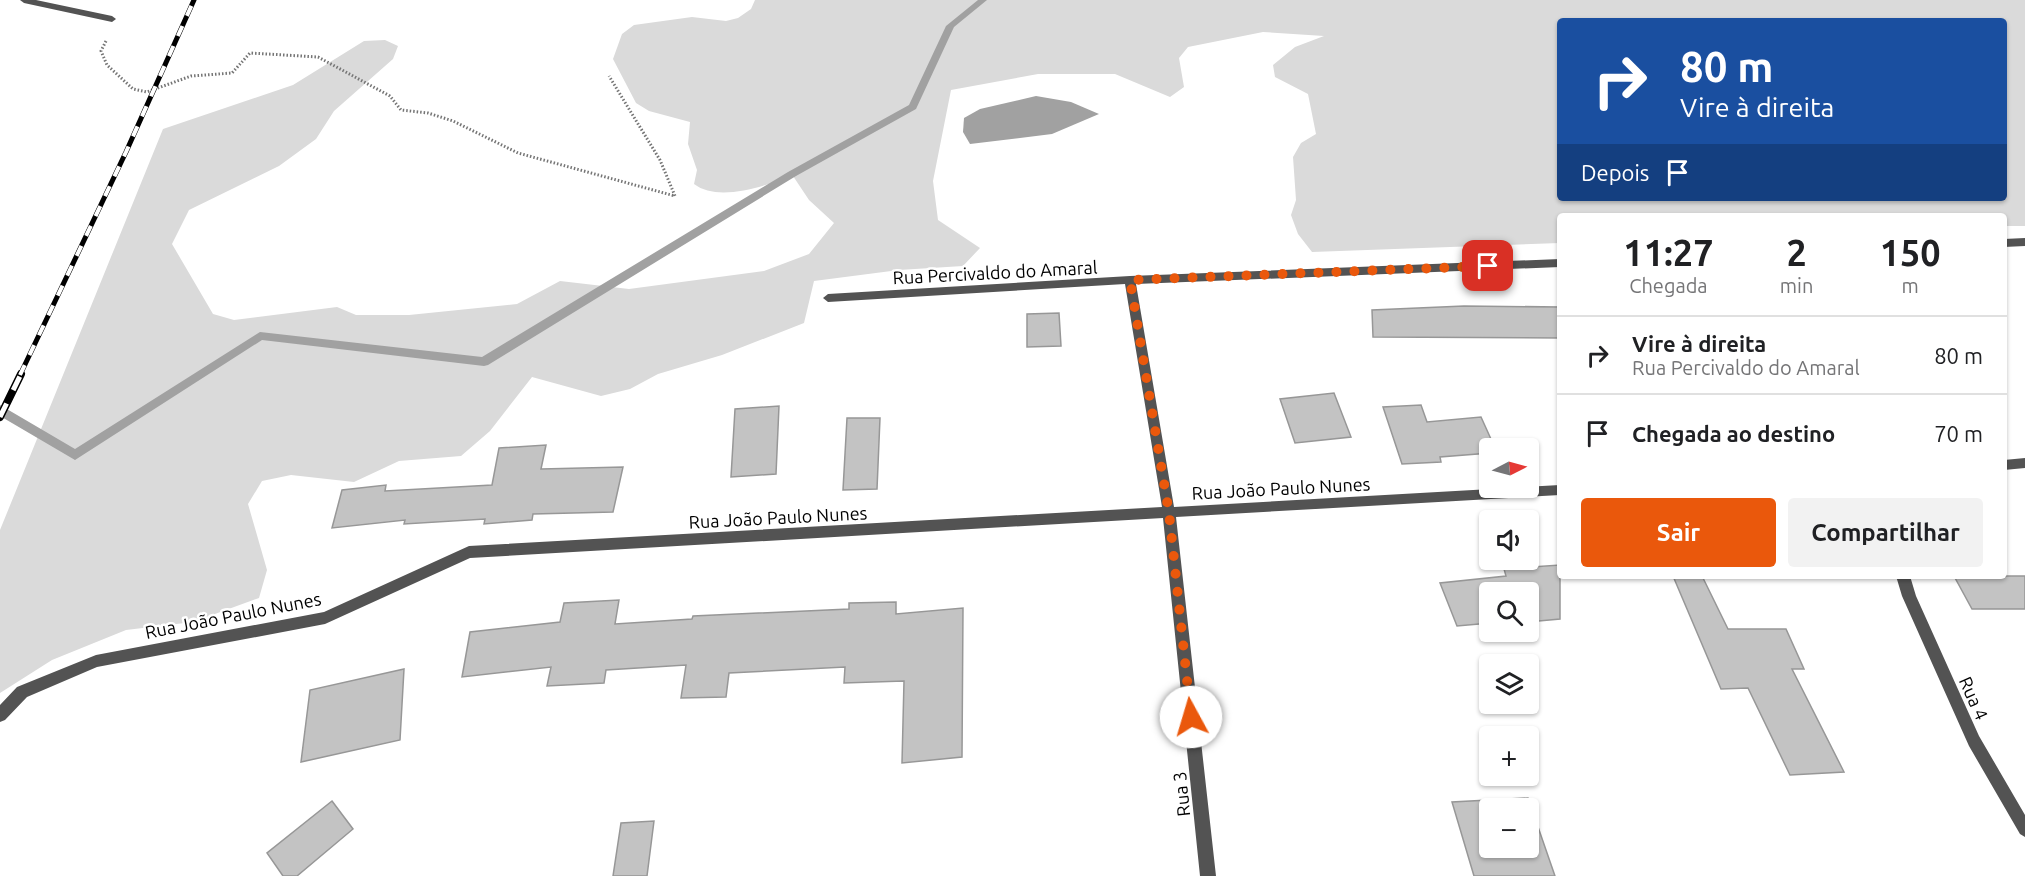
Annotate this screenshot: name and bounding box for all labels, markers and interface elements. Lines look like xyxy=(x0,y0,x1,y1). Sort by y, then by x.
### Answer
icon: right xyxy=(1581,42,1659,120)
text: 80 m xyxy=(1680,43,1774,90)
text: Vire à direita xyxy=(1680,92,1834,122)
icon: arrive xyxy=(1661,156,1694,189)
text: Depois xyxy=(1581,160,1649,185)
text: 11:27 xyxy=(1623,232,1713,273)
text: 2 xyxy=(1786,232,1807,273)
text: 150 xyxy=(1880,232,1941,273)
pin xyxy=(1462,240,1513,291)
icon: arrive xyxy=(1471,249,1504,282)
street label: Rua Percivaldo do Amaral xyxy=(892,257,1098,287)
text: Chegada xyxy=(1629,274,1708,297)
text: min xyxy=(1780,274,1813,297)
text: m xyxy=(1902,274,1919,297)
text: Vire à direita xyxy=(1632,331,1766,356)
icon: right xyxy=(1581,339,1614,372)
text: 80 m xyxy=(1934,343,1983,368)
text: Rua Percivaldo do Amaral xyxy=(1632,356,1860,379)
icon: arrive xyxy=(1581,417,1614,450)
text: Chegada ao destino xyxy=(1632,421,1835,446)
text: 70 m xyxy=(1934,421,1983,446)
north arrow xyxy=(1479,438,1539,498)
map controls xyxy=(1479,438,1539,858)
street label: Rua João Paulo Nunes xyxy=(1191,473,1371,503)
button: Sair xyxy=(1581,498,1776,567)
button: Compartilhar xyxy=(1788,498,1983,567)
street label: Rua João Paulo Nunes xyxy=(688,502,868,532)
button: sound xyxy=(1479,510,1539,570)
button: search xyxy=(1479,582,1539,642)
street label: Rua João Paulo Nunes xyxy=(143,588,323,642)
button: layers xyxy=(1479,654,1539,714)
street label: Rua 4 xyxy=(1956,673,1992,723)
position arrow xyxy=(1159,685,1223,749)
button: + xyxy=(1479,726,1539,786)
street label: Rua 3 xyxy=(1169,771,1193,817)
button: − xyxy=(1479,798,1539,858)

